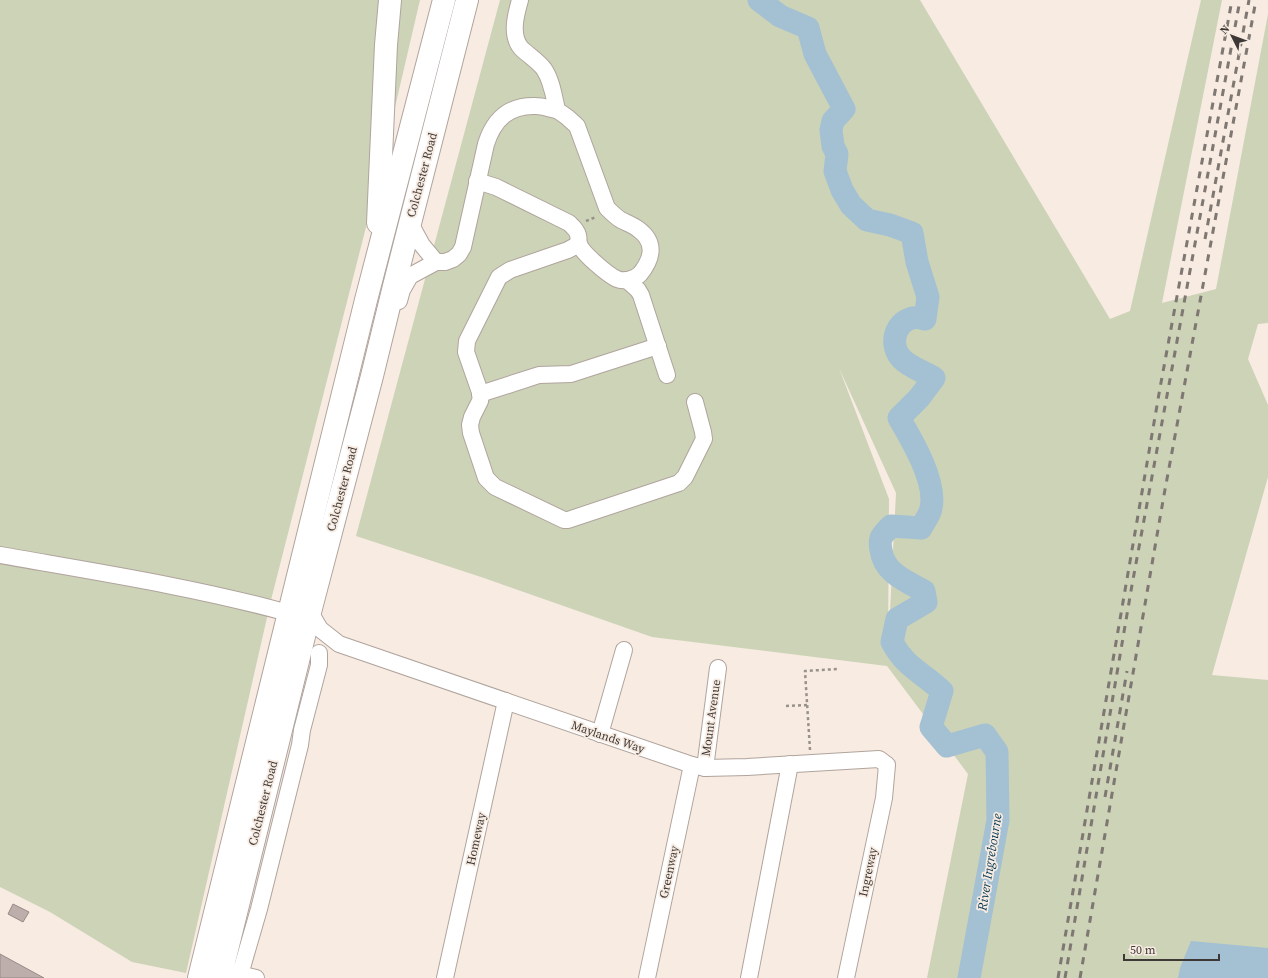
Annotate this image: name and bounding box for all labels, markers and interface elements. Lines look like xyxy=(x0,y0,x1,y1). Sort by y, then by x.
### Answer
north arrow xyxy=(1212,16,1252,56)
text: N xyxy=(1217,22,1233,38)
street label: Colchester Road xyxy=(403,131,441,219)
street label: Colchester Road xyxy=(323,445,361,533)
street label: Mount Avenue xyxy=(698,679,724,757)
street label: Maylands Way xyxy=(569,717,648,757)
street label: Colchester Road xyxy=(245,759,281,847)
street label: Homeway xyxy=(463,810,490,867)
water label: River Ingrebourne xyxy=(973,812,1006,913)
street label: Greenway xyxy=(656,843,683,900)
street label: Ingreway xyxy=(855,845,881,898)
scale bar xyxy=(1124,936,1219,962)
text: 50 m xyxy=(1130,942,1156,958)

